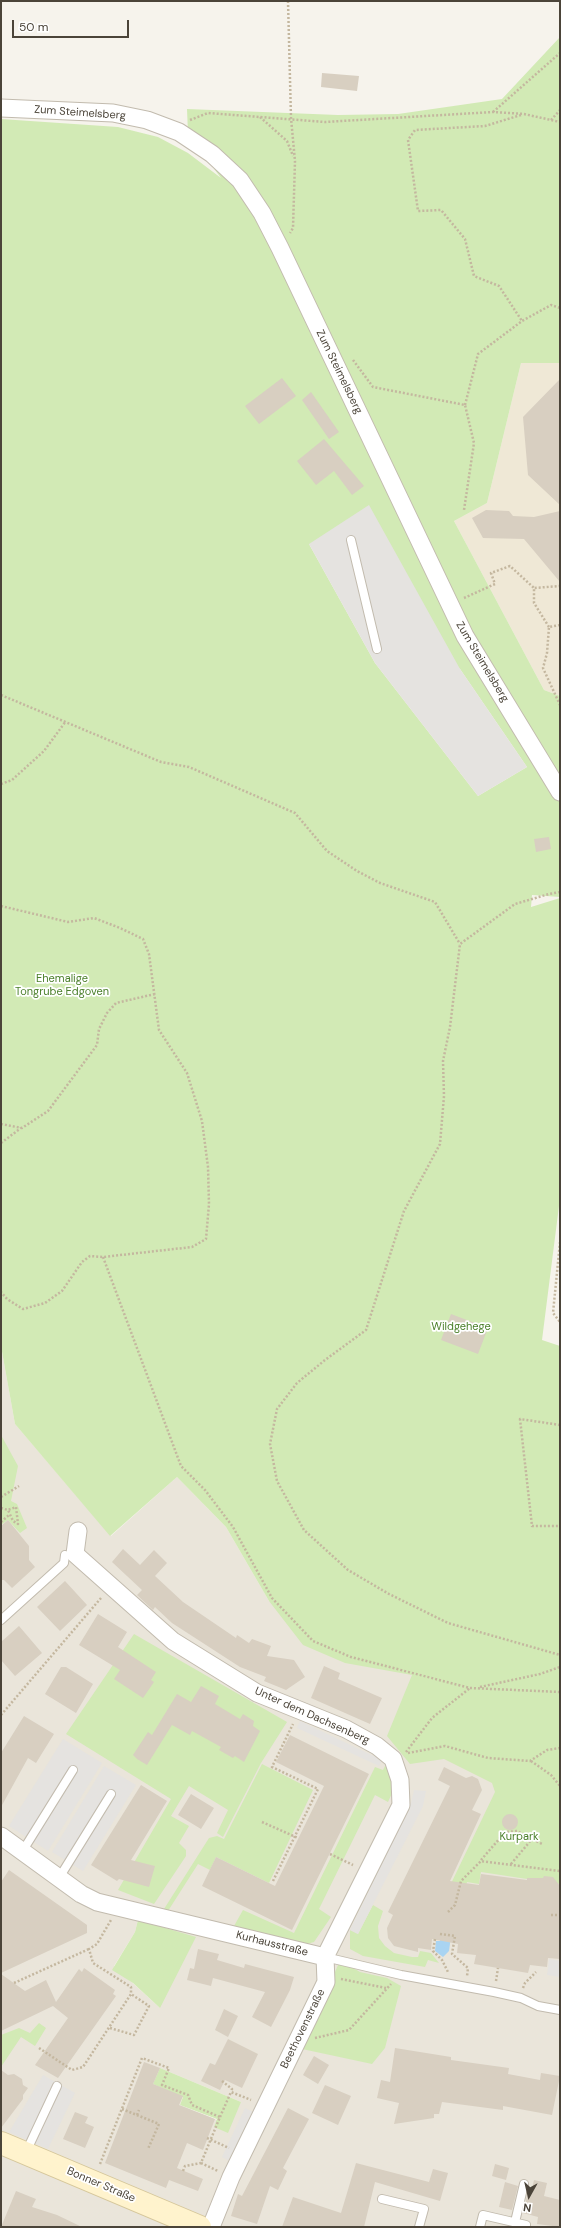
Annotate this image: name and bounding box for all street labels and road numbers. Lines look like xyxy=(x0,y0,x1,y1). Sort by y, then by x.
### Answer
street label: Zum Steimelsberg xyxy=(34,103,126,123)
street label: Zum Steimelsberg xyxy=(313,328,365,416)
street label: Zum Steimelsberg xyxy=(453,619,511,705)
street label: Unter dem Dachsenberg xyxy=(253,1685,371,1747)
street label: Kurhausstraße xyxy=(235,1929,309,1959)
street label: Beethovenstraße xyxy=(278,1987,328,2071)
street label: Bonner Straße xyxy=(65,2165,137,2205)

